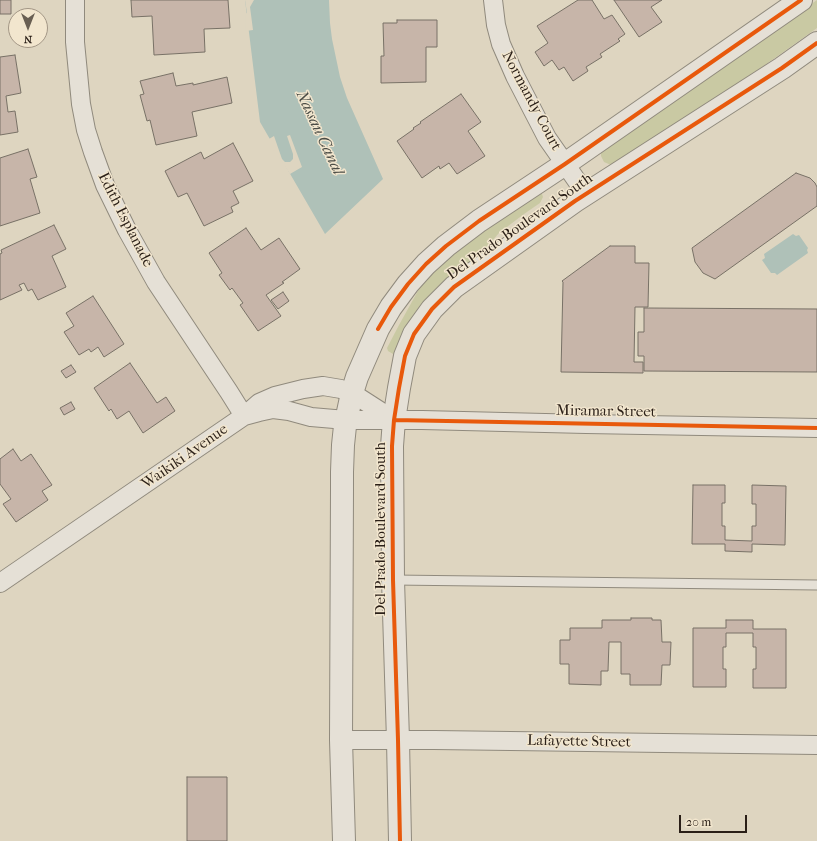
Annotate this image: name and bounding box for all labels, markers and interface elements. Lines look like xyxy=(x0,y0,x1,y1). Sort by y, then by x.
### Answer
north arrow xyxy=(8,8,48,48)
text: N xyxy=(24,33,32,46)
street label: Normandy Court xyxy=(497,48,565,154)
water label: Nassau Canal xyxy=(291,88,347,178)
street label: Edith Esplanade xyxy=(93,170,157,270)
street label: Del Prado Boulevard South xyxy=(444,170,596,284)
street label: Miramar Street xyxy=(556,402,656,422)
street label: Waikiki Avenue xyxy=(138,421,232,493)
street label: Del Prado Boulevard South xyxy=(372,442,390,616)
street label: Lafayette Street xyxy=(527,732,631,752)
scale bar xyxy=(681,807,749,833)
text: 20 m xyxy=(686,815,711,829)

